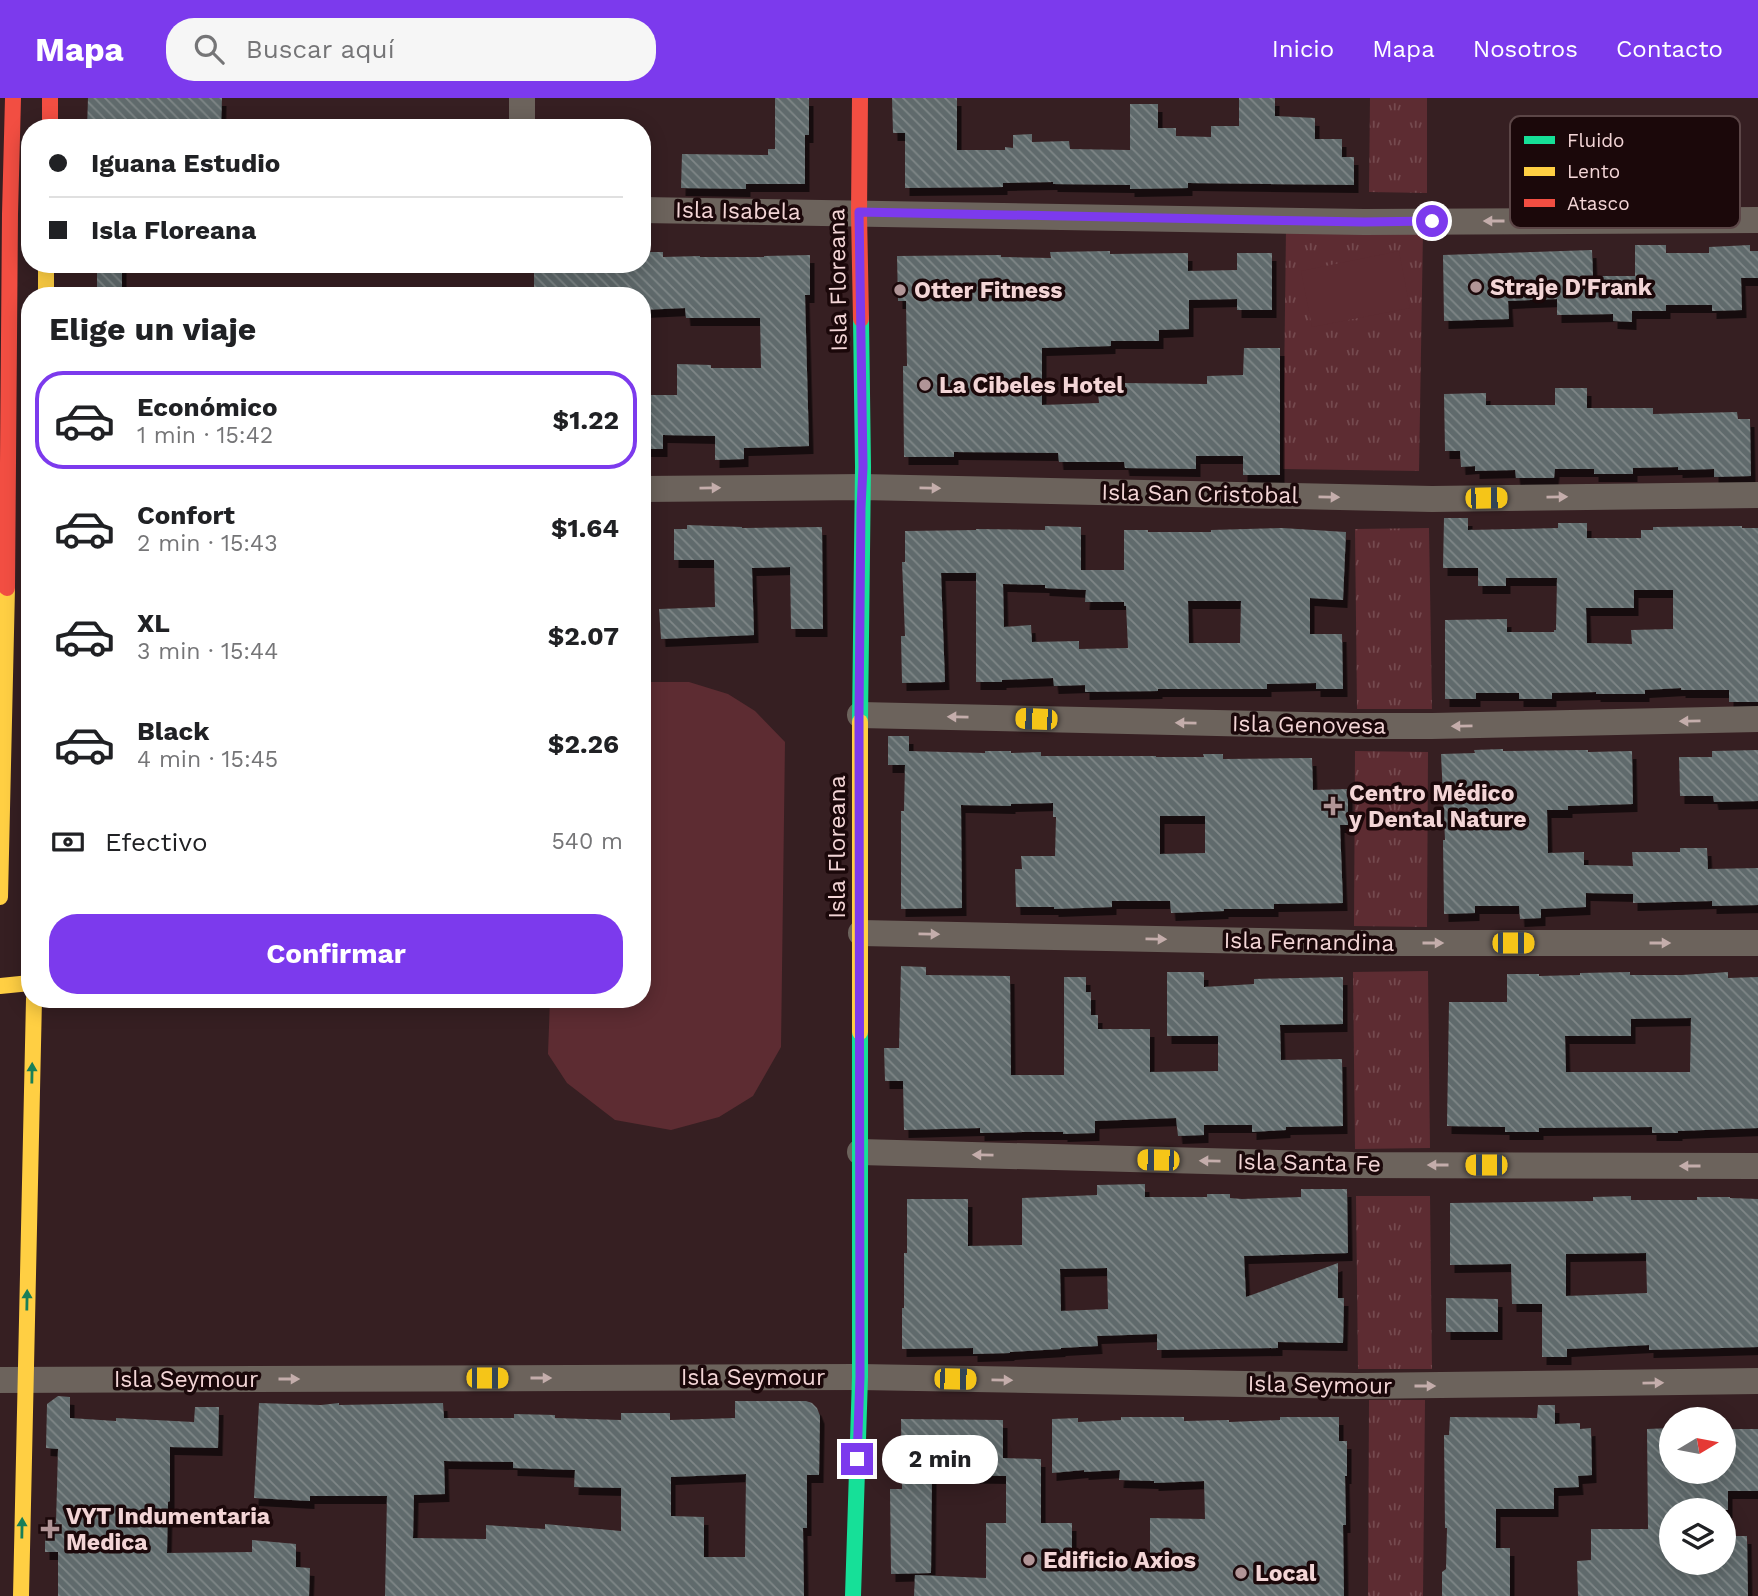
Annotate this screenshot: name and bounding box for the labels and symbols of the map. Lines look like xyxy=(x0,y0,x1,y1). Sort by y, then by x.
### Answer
legend xyxy=(1510,116,1740,228)
text: Fluido xyxy=(1567,129,1625,152)
text: Lento xyxy=(1567,160,1620,183)
text: Atasco xyxy=(1567,192,1630,215)
street label: Isla Isabela xyxy=(675,196,801,226)
route start xyxy=(1416,205,1448,237)
street label: Isla Floreana xyxy=(823,208,853,352)
one-way arrow xyxy=(1483,215,1505,227)
place label: Straje D'Frank xyxy=(1490,274,1653,301)
place label: Otter Fitness xyxy=(914,277,1063,304)
marker: Straje D'Frank xyxy=(1468,279,1484,295)
marker: Otter Fitness xyxy=(892,282,908,298)
place label: La Cibeles Hotel xyxy=(939,372,1124,399)
marker: La Cibeles Hotel xyxy=(917,377,933,393)
street label: Isla San Cristobal xyxy=(1101,479,1299,509)
one-way arrow xyxy=(700,482,722,494)
one-way arrow xyxy=(920,483,942,494)
car xyxy=(1465,487,1508,509)
one-way arrow xyxy=(1319,492,1341,503)
one-way arrow xyxy=(1546,492,1568,503)
car xyxy=(1015,708,1058,730)
street label: Isla Genovesa xyxy=(1232,710,1386,740)
one-way arrow xyxy=(947,712,969,723)
one-way arrow xyxy=(1679,715,1701,727)
one-way arrow xyxy=(1175,717,1197,728)
one-way arrow xyxy=(1451,720,1473,732)
street label: Isla Floreana xyxy=(824,775,851,919)
place label: Centro Médico y Dental Nature xyxy=(1348,780,1527,833)
marker: Centro Médico y Dental Nature xyxy=(1323,796,1343,816)
street label: Isla Fernandina xyxy=(1223,927,1395,957)
one-way arrow xyxy=(918,929,940,940)
one-way arrow xyxy=(1146,933,1168,945)
car xyxy=(1493,933,1535,954)
one-way arrow xyxy=(1422,937,1444,949)
one-way arrow xyxy=(1650,937,1672,949)
one-way arrow xyxy=(26,1062,38,1084)
street label: Isla Santa Fe xyxy=(1237,1148,1381,1178)
car xyxy=(1137,1149,1180,1171)
one-way arrow xyxy=(972,1150,994,1161)
one-way arrow xyxy=(1199,1155,1221,1167)
car xyxy=(1466,1155,1508,1176)
one-way arrow xyxy=(1427,1159,1449,1171)
one-way arrow xyxy=(1679,1160,1701,1172)
one-way arrow xyxy=(21,1289,32,1311)
street label: Isla Seymour xyxy=(681,1364,825,1391)
street label: Isla Seymour xyxy=(114,1366,258,1393)
car xyxy=(467,1368,509,1389)
car xyxy=(934,1368,977,1390)
street label: Isla Seymour xyxy=(1247,1370,1393,1400)
one-way arrow xyxy=(531,1372,553,1384)
one-way arrow xyxy=(279,1373,301,1385)
one-way arrow xyxy=(991,1374,1013,1385)
one-way arrow xyxy=(1642,1377,1664,1388)
one-way arrow xyxy=(1414,1380,1436,1392)
north arrow xyxy=(1659,1407,1736,1484)
callout: 2 min xyxy=(882,1434,997,1484)
route end xyxy=(841,1443,873,1475)
place label: VYT Indumentaria Medica xyxy=(66,1503,271,1556)
one-way arrow xyxy=(16,1517,28,1539)
marker: VYT Indumentaria Medica xyxy=(40,1519,60,1539)
place label: Edificio Axios xyxy=(1043,1547,1196,1574)
marker: Edificio Axios xyxy=(1021,1552,1037,1568)
place label: Local xyxy=(1255,1560,1317,1587)
marker: Local xyxy=(1233,1565,1249,1581)

